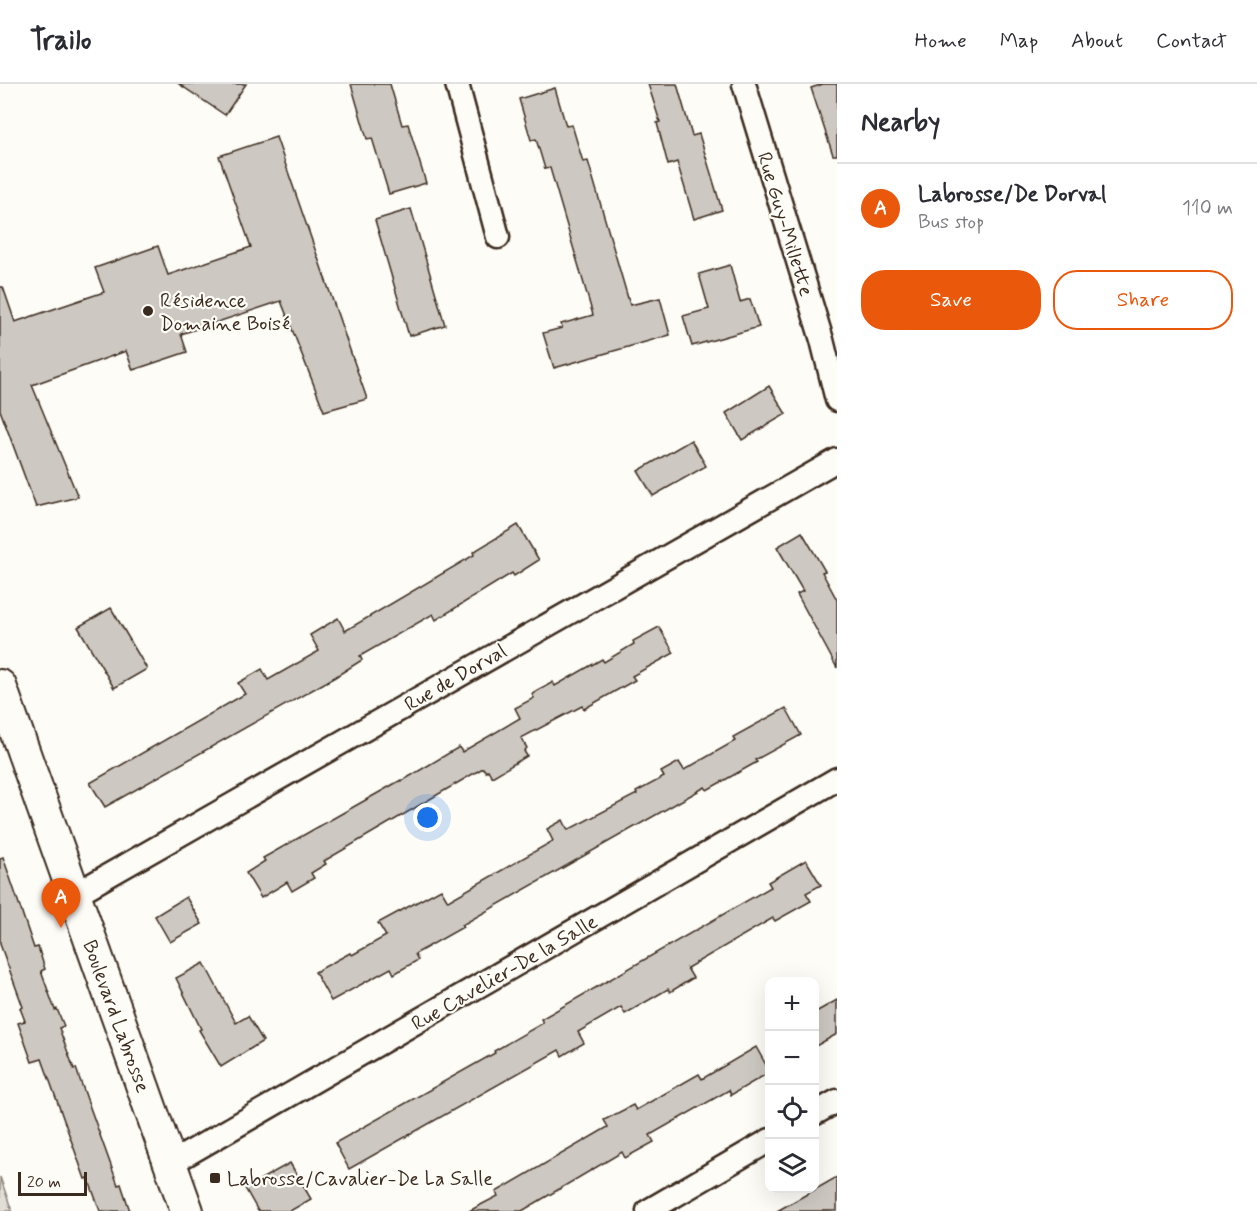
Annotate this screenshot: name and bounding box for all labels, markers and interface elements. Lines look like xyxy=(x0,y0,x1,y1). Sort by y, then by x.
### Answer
text: Trailo xyxy=(30,23,91,60)
text: Home xyxy=(915,27,967,55)
text: Map xyxy=(1000,27,1038,55)
text: About xyxy=(1071,27,1123,55)
text: Contact xyxy=(1156,27,1227,55)
text: Nearby xyxy=(861,106,940,140)
street label: Rue Guy-Millette xyxy=(750,149,819,300)
text: Labrosse/De Dorval xyxy=(918,181,1106,209)
text: A xyxy=(874,195,887,222)
text: 110 m xyxy=(1182,195,1233,222)
text: Bus stop xyxy=(918,209,984,236)
button: Save xyxy=(861,270,1041,330)
button: Share xyxy=(1053,270,1233,330)
place label: Résidence Domaine Boisé xyxy=(160,288,290,338)
marker: Résidence Domaine Boisé xyxy=(141,304,155,318)
street label: Rue de Dorval xyxy=(400,638,512,718)
your location xyxy=(413,803,442,832)
pin: A xyxy=(42,878,80,928)
street label: Rue Cavelier-De la Salle xyxy=(407,909,603,1038)
street label: Boulevard Labrosse xyxy=(75,937,156,1097)
map controls xyxy=(765,977,819,1193)
button: + xyxy=(765,977,819,1031)
button: − xyxy=(765,1031,819,1085)
button: locate xyxy=(765,1085,819,1139)
button: layers xyxy=(765,1139,819,1193)
place label: Labrosse/Cavalier-De La Salle xyxy=(227,1166,493,1193)
scale bar xyxy=(18,1169,87,1196)
marker: Labrosse/Cavalier-De La Salle xyxy=(208,1171,222,1185)
text: 20 m xyxy=(27,1172,61,1193)

